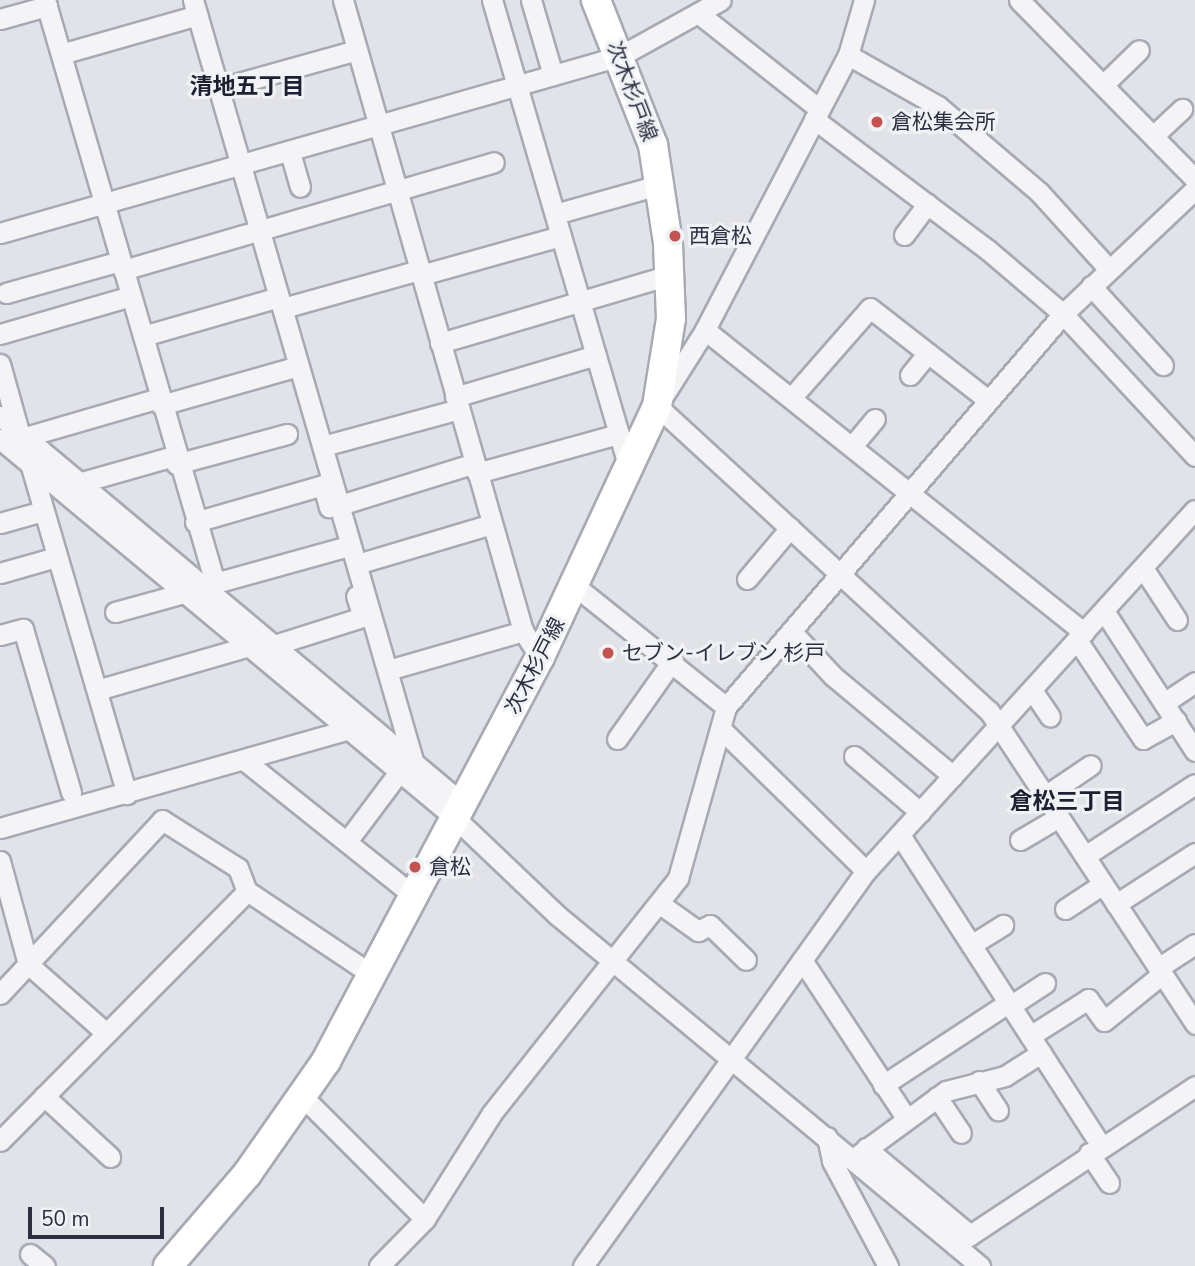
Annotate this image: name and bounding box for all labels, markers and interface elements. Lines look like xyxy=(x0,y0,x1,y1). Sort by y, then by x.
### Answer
street label: 次木杉戸線 xyxy=(601,37,663,145)
district label: 清地五丁目 xyxy=(190,73,304,101)
place label: 倉松集会所 xyxy=(891,109,996,135)
marker: 倉松集会所 xyxy=(869,114,885,130)
place label: 西倉松 xyxy=(689,223,752,249)
marker: 西倉松 xyxy=(667,228,683,244)
street label: 次木杉戸線 xyxy=(500,614,570,718)
place label: セブン-イレブン 杉戸 xyxy=(622,640,825,666)
marker: セブン-イレブン 杉戸 xyxy=(600,645,616,661)
district label: 倉松三丁目 xyxy=(1010,788,1124,816)
place label: 倉松 xyxy=(429,854,471,880)
marker: 倉松 xyxy=(407,859,423,875)
scale bar xyxy=(32,1192,168,1236)
text: 50 m xyxy=(41,1205,90,1233)

